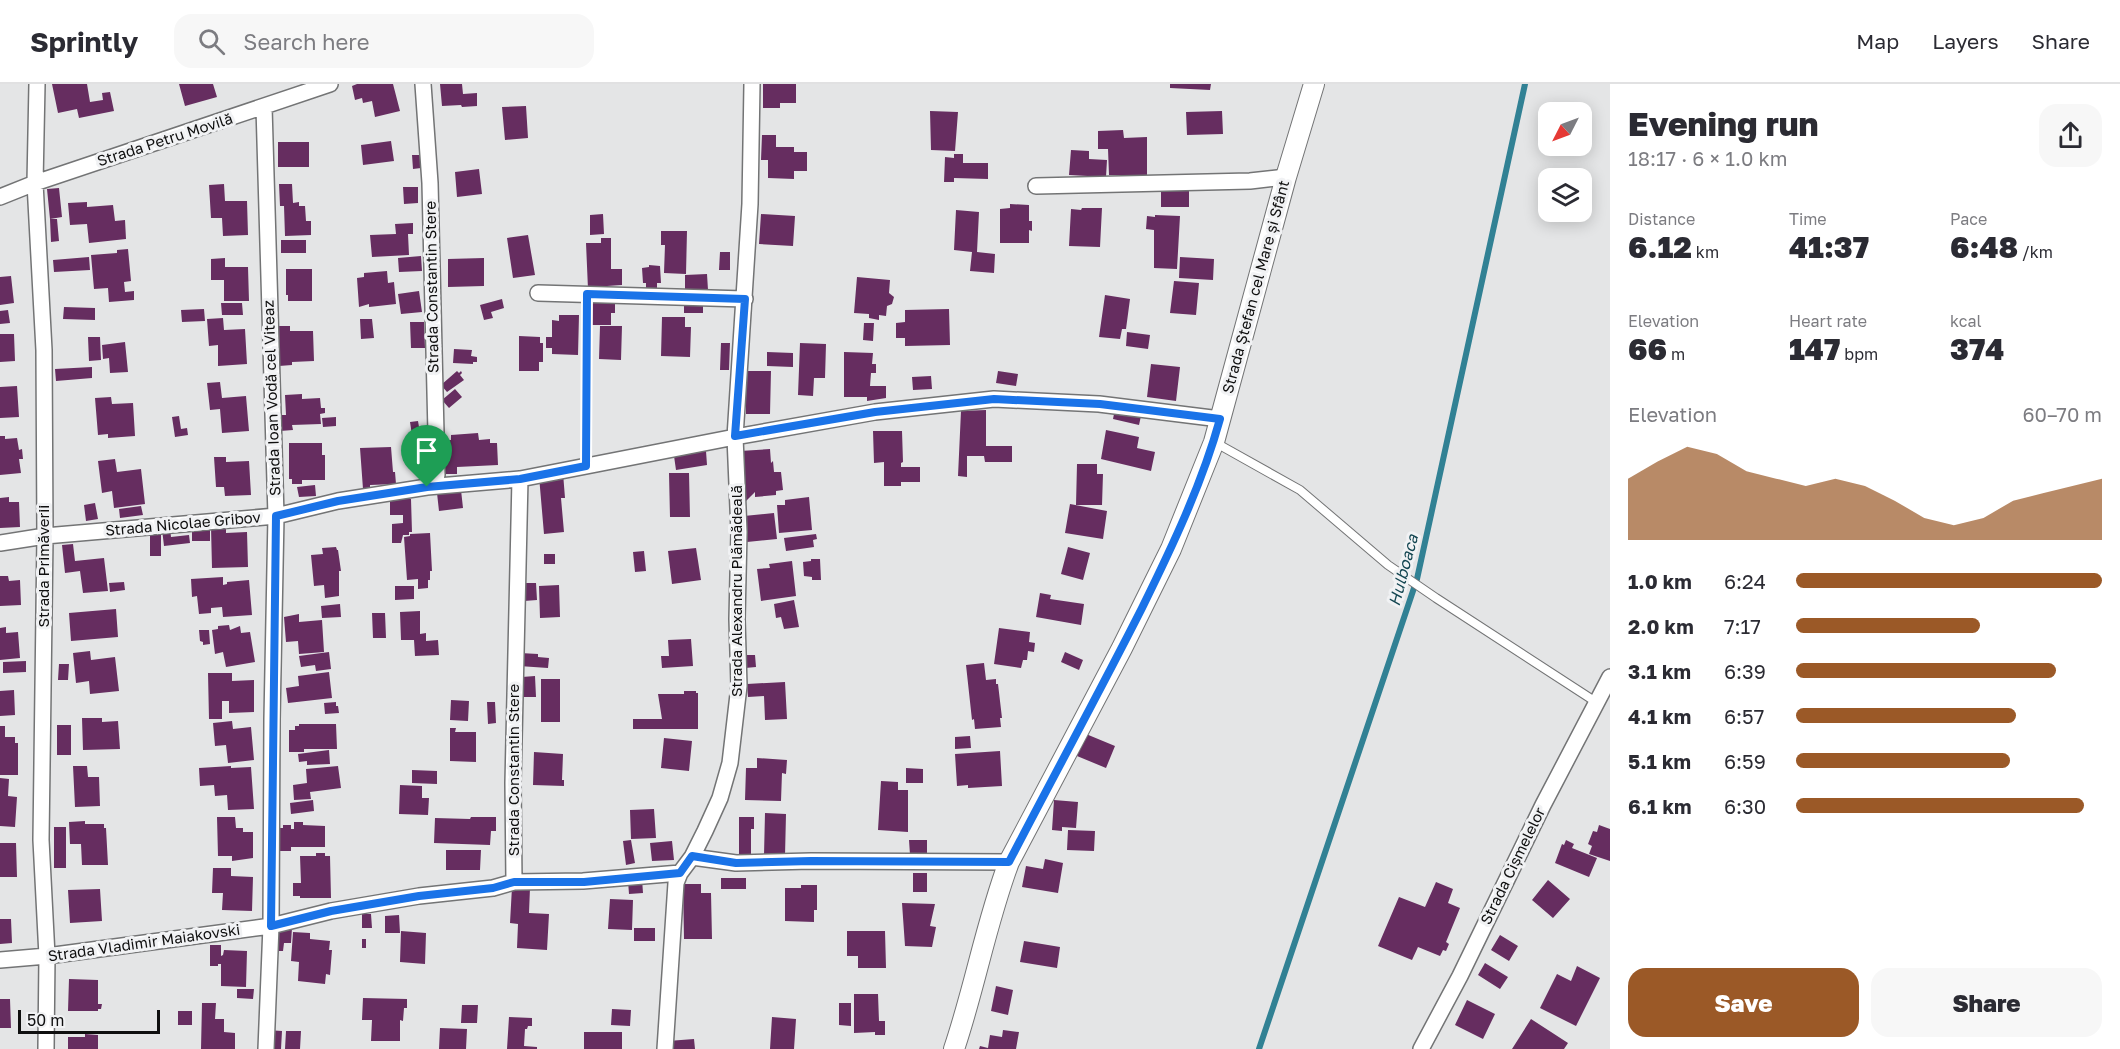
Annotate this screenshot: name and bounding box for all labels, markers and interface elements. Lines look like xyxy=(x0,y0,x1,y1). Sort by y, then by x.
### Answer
search box xyxy=(174,14,594,68)
text: Sprintly xyxy=(30,25,138,58)
icon: search xyxy=(195,25,228,58)
text: Search here xyxy=(243,28,369,55)
text: Map xyxy=(1856,28,1899,54)
text: Layers xyxy=(1932,28,1999,54)
text: Share xyxy=(2032,28,2090,54)
north arrow xyxy=(1538,102,1592,156)
map controls xyxy=(1538,102,1592,222)
text: Evening run xyxy=(1628,104,1819,143)
button: share xyxy=(2039,104,2102,167)
street label: Strada Petru Movilă xyxy=(95,109,235,169)
text: 18:17 · 6 × 1.0 km xyxy=(1628,146,1787,170)
button: layers xyxy=(1538,168,1592,222)
street label: Strada Ștefan cel Mare și Sfânt xyxy=(1218,178,1292,395)
street label: Strada Constantin Stere xyxy=(420,200,442,373)
text: Distance xyxy=(1628,209,1695,229)
text: Time xyxy=(1789,209,1827,229)
text: Pace xyxy=(1950,209,1987,229)
text: 6.12 xyxy=(1628,229,1692,265)
text: 41:37 xyxy=(1789,229,1869,265)
text: 6:48 xyxy=(1950,229,2018,265)
text: km xyxy=(1692,242,1719,262)
text: /km xyxy=(2018,242,2053,262)
street label: Strada Ioan Vodă cel Viteaz xyxy=(259,299,283,496)
text: Elevation xyxy=(1628,311,1699,331)
text: Heart rate xyxy=(1789,311,1867,331)
text: kcal xyxy=(1950,311,1982,331)
text: 66 xyxy=(1628,331,1667,367)
text: 147 xyxy=(1789,331,1840,367)
text: 374 xyxy=(1950,331,2004,367)
text: m xyxy=(1667,344,1685,364)
text: bpm xyxy=(1840,344,1878,364)
text: Elevation xyxy=(1628,402,1717,426)
text: 60–70 m xyxy=(2022,402,2102,426)
pin xyxy=(401,425,452,487)
icon: arrive xyxy=(410,434,443,467)
street label: Strada Alexandru Plămădeală xyxy=(727,485,745,697)
street label: Strada Primăverii xyxy=(34,505,52,627)
street label: Strada Nicolae Gribov xyxy=(104,507,262,539)
water label: Hulboaca xyxy=(1384,531,1422,608)
text: 1.0 km xyxy=(1628,569,1692,593)
text: 6:24 xyxy=(1724,569,1766,593)
text: 2.0 km xyxy=(1628,614,1694,638)
text: 7:17 xyxy=(1724,614,1761,638)
text: 3.1 km xyxy=(1628,659,1691,683)
text: 6:39 xyxy=(1724,659,1766,683)
street label: Strada Constantin Stere xyxy=(504,684,522,856)
text: 4.1 km xyxy=(1628,704,1691,728)
text: 6:57 xyxy=(1724,704,1764,728)
text: 5.1 km xyxy=(1628,749,1691,773)
text: 6:59 xyxy=(1724,749,1766,773)
text: 6.1 km xyxy=(1628,794,1692,818)
text: 6:30 xyxy=(1724,794,1766,818)
street label: Strada Cișmelelor xyxy=(1476,804,1548,927)
street label: Strada Vladimir Maiakovski xyxy=(47,920,241,964)
button: Save xyxy=(1628,968,1859,1037)
button: Share xyxy=(1871,968,2102,1037)
scale bar xyxy=(18,1007,160,1034)
text: 50 m xyxy=(27,1010,64,1030)

